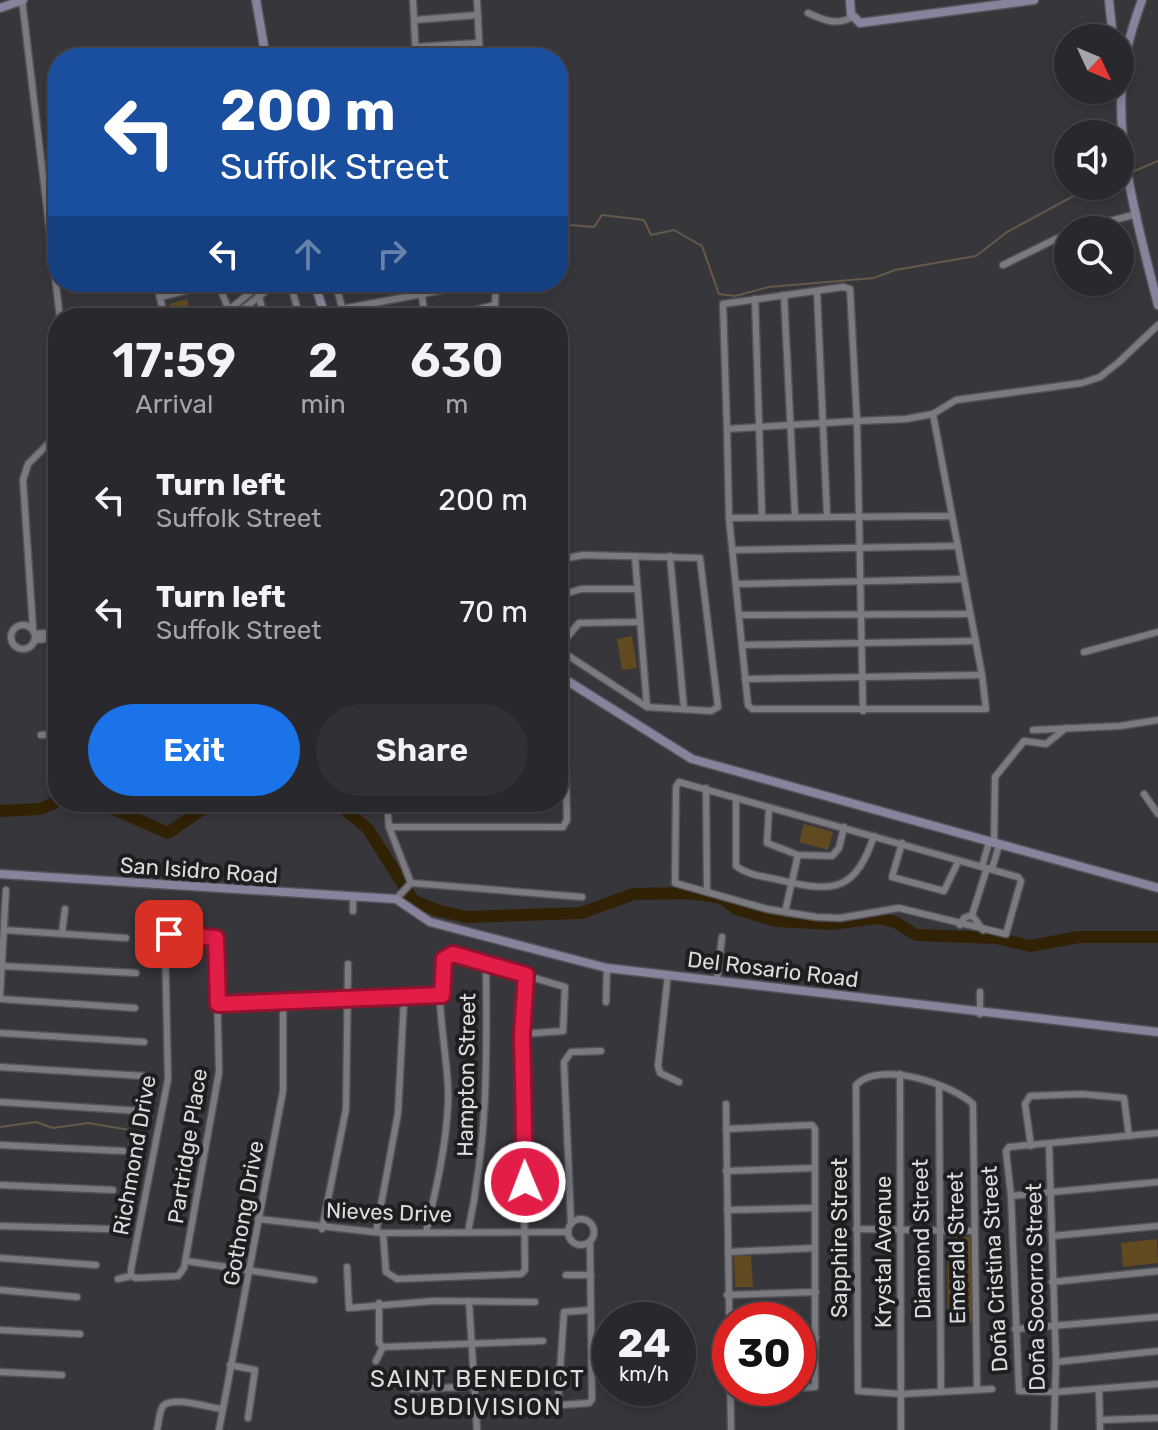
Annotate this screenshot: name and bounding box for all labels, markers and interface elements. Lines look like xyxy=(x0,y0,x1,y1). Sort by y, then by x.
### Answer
north arrow xyxy=(1054,24,1134,104)
map controls xyxy=(1054,24,1134,296)
text: 200 m xyxy=(220,78,396,144)
icon: left xyxy=(88,80,192,184)
button: sound xyxy=(1054,120,1134,200)
text: Suffolk Street xyxy=(220,145,449,188)
button: search xyxy=(1054,216,1134,296)
icon: left xyxy=(202,232,246,276)
icon: ahead xyxy=(286,232,330,276)
icon: right xyxy=(370,232,414,276)
text: 17:59 xyxy=(112,332,236,389)
text: 2 xyxy=(308,332,338,389)
text: 630 xyxy=(410,332,504,389)
text: Arrival xyxy=(135,389,213,420)
text: min xyxy=(301,389,346,420)
text: m xyxy=(445,389,468,420)
text: Turn left xyxy=(156,467,286,503)
icon: left xyxy=(88,478,132,522)
text: 200 m xyxy=(438,482,528,518)
text: Suffolk Street xyxy=(156,503,321,534)
text: Turn left xyxy=(156,579,286,615)
icon: left xyxy=(88,590,132,634)
text: 70 m xyxy=(460,594,528,630)
text: Suffolk Street xyxy=(156,615,321,646)
button: Exit xyxy=(88,704,300,796)
button: Share xyxy=(316,704,528,796)
street label: San Isidro Road xyxy=(119,852,279,889)
pin xyxy=(135,900,203,968)
icon: arrive xyxy=(147,912,191,956)
street label: Del Rosario Road xyxy=(686,946,860,993)
street label: Hampton Street xyxy=(452,992,481,1157)
street label: Partridge Place xyxy=(162,1067,213,1226)
street label: Richmond Drive xyxy=(107,1073,162,1237)
street label: Gothong Drive xyxy=(217,1138,270,1288)
position arrow xyxy=(483,1140,567,1224)
street label: Sapphire Street xyxy=(826,1157,853,1318)
street label: Diamond Street xyxy=(907,1158,936,1319)
street label: Doña Cristina Street xyxy=(976,1165,1013,1373)
street label: Emerald Street xyxy=(942,1171,971,1325)
street label: Krystal Avenue xyxy=(870,1176,897,1328)
street label: Doña Socorro Street xyxy=(1020,1182,1051,1391)
street label: Nieves Drive xyxy=(325,1197,453,1228)
speed limit sign: 30 xyxy=(712,1302,816,1406)
text: 24 xyxy=(617,1320,671,1367)
text: km/h xyxy=(619,1362,669,1386)
district label: SAINT BENEDICT SUBDIVISION xyxy=(370,1365,586,1421)

